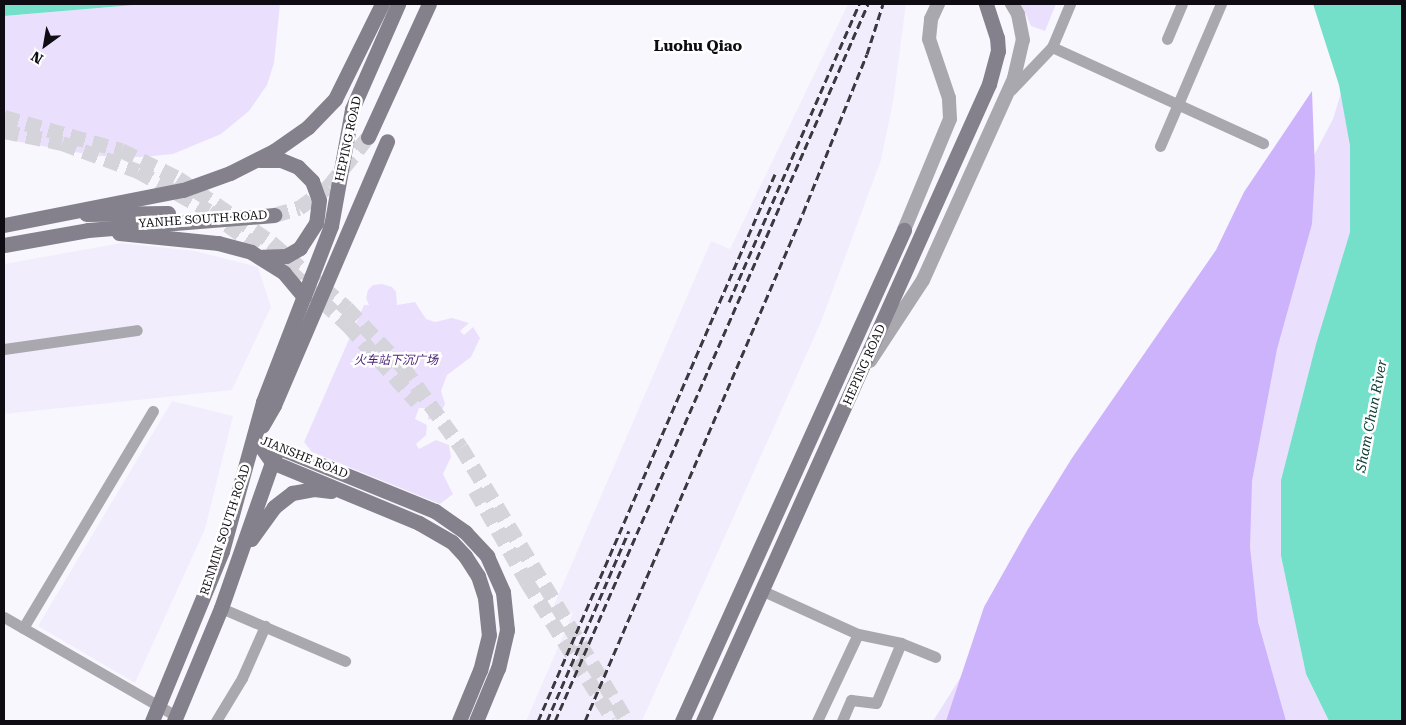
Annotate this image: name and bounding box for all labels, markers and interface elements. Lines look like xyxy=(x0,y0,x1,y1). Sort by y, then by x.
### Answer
north arrow xyxy=(20,20,70,70)
district label: Luohu Qiao xyxy=(654,38,742,56)
text: N xyxy=(28,48,46,67)
street label: HEPING ROAD xyxy=(333,95,365,183)
street label: YANHE SOUTH ROAD xyxy=(138,208,268,232)
street label: HEPING ROAD xyxy=(841,322,889,408)
park label: 火车站下沉广场 xyxy=(354,354,438,368)
water label: Sham Chun River xyxy=(1352,358,1390,474)
street label: JIANSHE ROAD xyxy=(258,434,350,482)
street label: RENMIN SOUTH ROAD xyxy=(198,463,254,597)

